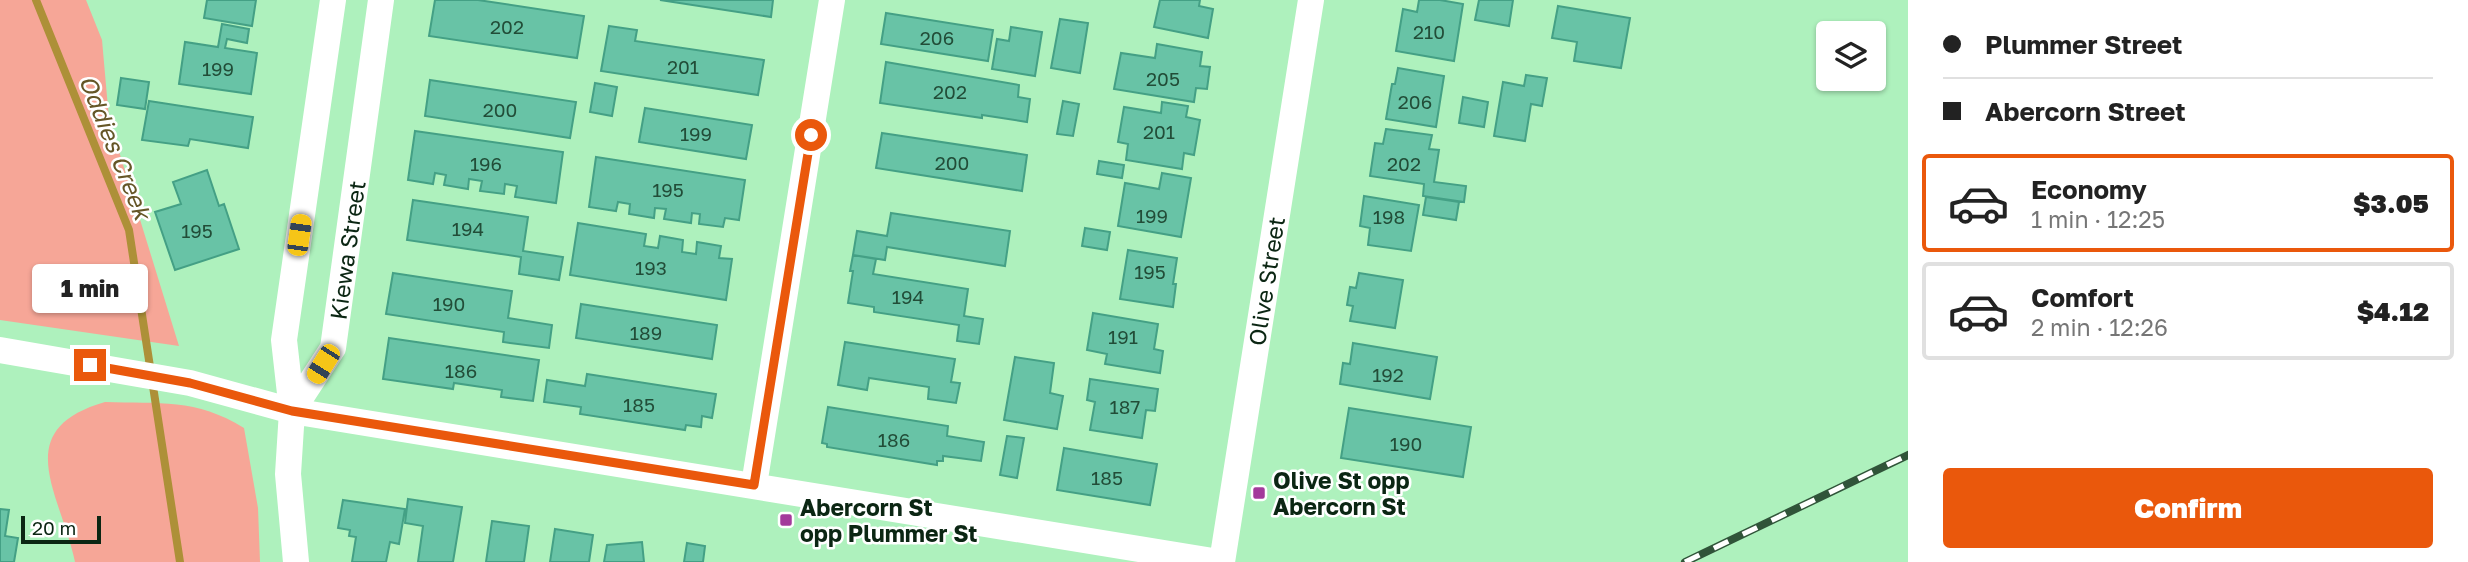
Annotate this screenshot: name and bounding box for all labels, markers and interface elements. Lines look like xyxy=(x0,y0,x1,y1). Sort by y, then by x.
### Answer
house number: 202 xyxy=(490,15,524,38)
house number: 210 xyxy=(1413,20,1445,43)
map controls xyxy=(1816,21,1886,91)
button: layers xyxy=(1816,21,1886,91)
house number: 206 xyxy=(920,26,954,49)
text: Plummer Street xyxy=(1985,29,2182,60)
house number: 201 xyxy=(667,55,699,78)
house number: 199 xyxy=(202,57,234,80)
house number: 205 xyxy=(1146,67,1180,90)
water label: Oddies Creek xyxy=(74,71,159,226)
house number: 202 xyxy=(933,80,967,103)
house number: 206 xyxy=(1398,90,1432,113)
text: Abercorn Street xyxy=(1985,96,2186,127)
house number: 200 xyxy=(483,98,517,121)
route start xyxy=(795,119,827,151)
house number: 201 xyxy=(1143,120,1175,143)
house number: 199 xyxy=(680,122,712,145)
house number: 200 xyxy=(935,151,969,174)
house number: 196 xyxy=(470,152,502,175)
house number: 202 xyxy=(1387,152,1421,175)
icon: car xyxy=(1947,172,2010,235)
text: Economy xyxy=(2031,174,2147,205)
house number: 195 xyxy=(652,178,684,201)
street label: Kiewa Street xyxy=(323,179,371,321)
text: $3.05 xyxy=(2353,188,2429,219)
house number: 199 xyxy=(1136,204,1168,227)
house number: 198 xyxy=(1373,205,1405,228)
text: 1 min · 12:25 xyxy=(2031,205,2165,233)
car xyxy=(286,213,313,257)
street label: Olive Street xyxy=(1242,215,1290,347)
house number: 194 xyxy=(452,217,484,240)
house number: 195 xyxy=(181,219,213,242)
house number: 193 xyxy=(635,256,667,279)
house number: 195 xyxy=(1134,260,1166,283)
callout: 1 min xyxy=(32,264,148,312)
text: 1 min xyxy=(61,274,119,302)
icon: car xyxy=(1947,280,2010,343)
text: Comfort xyxy=(2031,282,2134,313)
house number: 194 xyxy=(892,285,924,308)
house number: 190 xyxy=(433,292,465,315)
text: $4.12 xyxy=(2357,296,2429,327)
text: 2 min · 12:26 xyxy=(2031,313,2168,341)
house number: 189 xyxy=(630,321,662,344)
house number: 191 xyxy=(1108,325,1138,348)
car xyxy=(303,341,344,387)
route end xyxy=(74,349,106,381)
house number: 186 xyxy=(445,359,477,382)
house number: 192 xyxy=(1372,363,1404,386)
house number: 185 xyxy=(623,393,655,416)
house number: 187 xyxy=(1110,395,1140,418)
house number: 186 xyxy=(878,428,910,451)
house number: 190 xyxy=(1390,432,1422,455)
house number: 185 xyxy=(1091,466,1123,489)
place label: Olive St opp Abercorn St xyxy=(1273,466,1410,520)
button: Confirm xyxy=(1943,468,2433,548)
marker: Olive St opp Abercorn St xyxy=(1251,485,1267,501)
place label: Abercorn St opp Plummer St xyxy=(800,493,978,547)
marker: Abercorn St opp Plummer St xyxy=(778,512,794,528)
scale bar xyxy=(21,513,102,545)
text: 20 m xyxy=(32,516,76,539)

